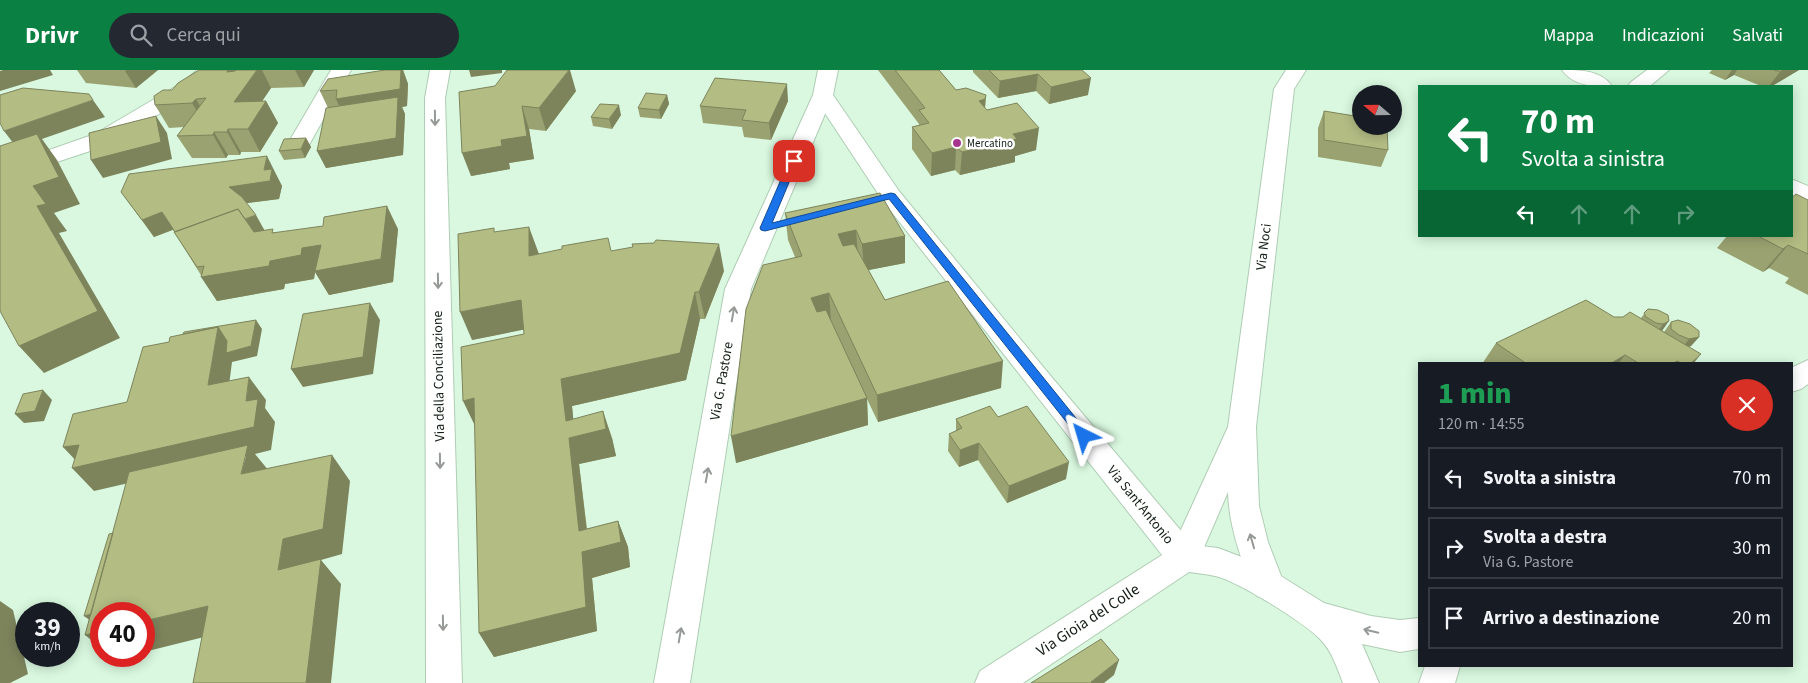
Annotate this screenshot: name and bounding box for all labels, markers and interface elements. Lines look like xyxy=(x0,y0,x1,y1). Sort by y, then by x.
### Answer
search box xyxy=(109,13,459,58)
text: Drivr xyxy=(25,18,79,53)
icon: search xyxy=(127,21,155,49)
text: Cerca qui xyxy=(167,22,241,49)
text: Mappa xyxy=(1543,23,1594,48)
text: Indicazioni xyxy=(1622,23,1704,48)
text: Salvati xyxy=(1732,23,1783,48)
north arrow xyxy=(1352,85,1402,135)
map controls xyxy=(1352,85,1402,135)
text: 70 m xyxy=(1521,97,1595,147)
icon: left xyxy=(1438,105,1503,170)
one-way arrow xyxy=(430,110,440,126)
place label: Mercatino xyxy=(967,136,1013,151)
marker: Mercatino xyxy=(951,137,963,149)
pin xyxy=(773,140,815,182)
text: Svolta a sinistra xyxy=(1521,143,1665,175)
icon: arrive xyxy=(780,147,808,175)
icon: left xyxy=(1512,200,1540,228)
icon: ahead xyxy=(1565,200,1593,228)
icon: ahead xyxy=(1618,200,1646,228)
icon: right xyxy=(1671,200,1699,228)
street label: Via Noci xyxy=(1251,222,1277,272)
one-way arrow xyxy=(433,272,443,289)
one-way arrow xyxy=(729,307,739,323)
street label: Via della Conciliazione xyxy=(428,310,450,442)
street label: Via G. Pastore xyxy=(705,340,739,422)
text: 1 min xyxy=(1438,372,1512,415)
button: close xyxy=(1721,379,1773,431)
position arrow xyxy=(1057,409,1109,461)
text: 120 m · 14:55 xyxy=(1438,413,1525,435)
one-way arrow xyxy=(436,453,445,469)
street label: Via Sant'Antonio xyxy=(1102,461,1178,549)
icon: left xyxy=(1440,464,1468,492)
text: Svolta a sinistra xyxy=(1483,465,1616,492)
text: 70 m xyxy=(1733,465,1771,492)
one-way arrow xyxy=(702,467,712,483)
text: Svolta a destra xyxy=(1483,524,1607,551)
one-way arrow xyxy=(1247,533,1256,549)
icon: right xyxy=(1440,534,1468,562)
text: 30 m xyxy=(1733,535,1771,562)
text: Via G. Pastore xyxy=(1483,551,1574,573)
street label: Via Gioia del Colle xyxy=(1032,578,1144,662)
speed limit sign: 40 xyxy=(90,602,155,667)
icon: arrive xyxy=(1440,604,1468,632)
text: Arrivo a destinazione xyxy=(1483,605,1660,632)
text: 20 m xyxy=(1733,605,1771,632)
text: 39 xyxy=(34,610,61,646)
one-way arrow xyxy=(438,615,448,631)
one-way arrow xyxy=(1363,626,1379,635)
one-way arrow xyxy=(675,627,685,643)
text: km/h xyxy=(34,638,61,655)

